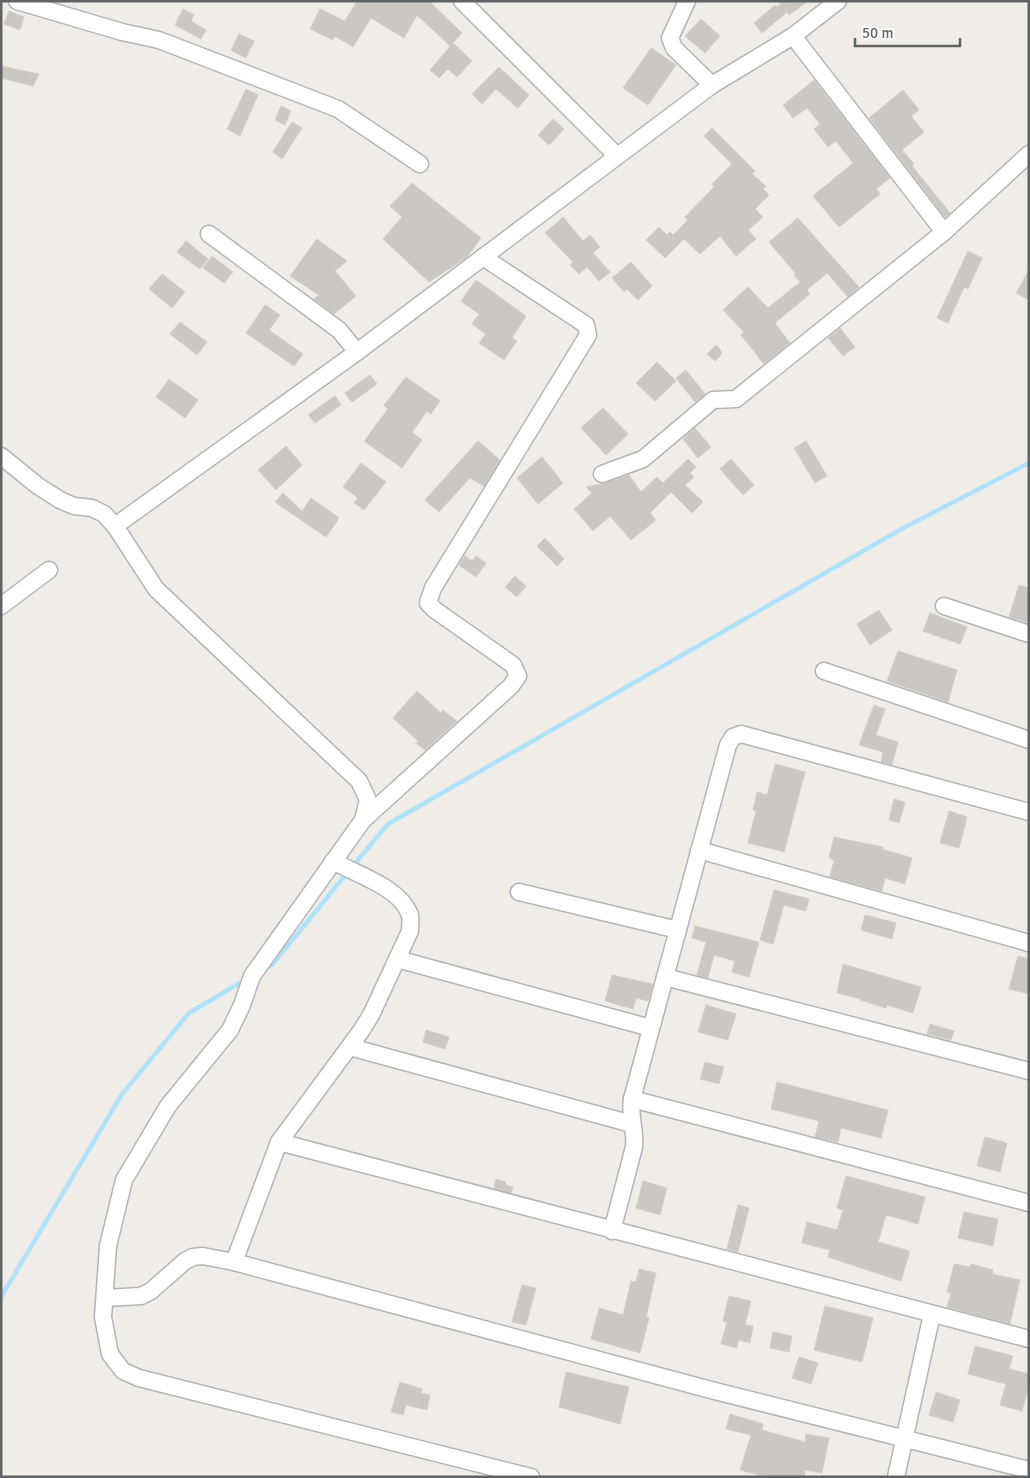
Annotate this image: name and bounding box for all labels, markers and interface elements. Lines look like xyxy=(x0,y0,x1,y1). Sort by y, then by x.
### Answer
scale bar xyxy=(855,15,960,47)
text: 50 m xyxy=(862,24,893,42)

